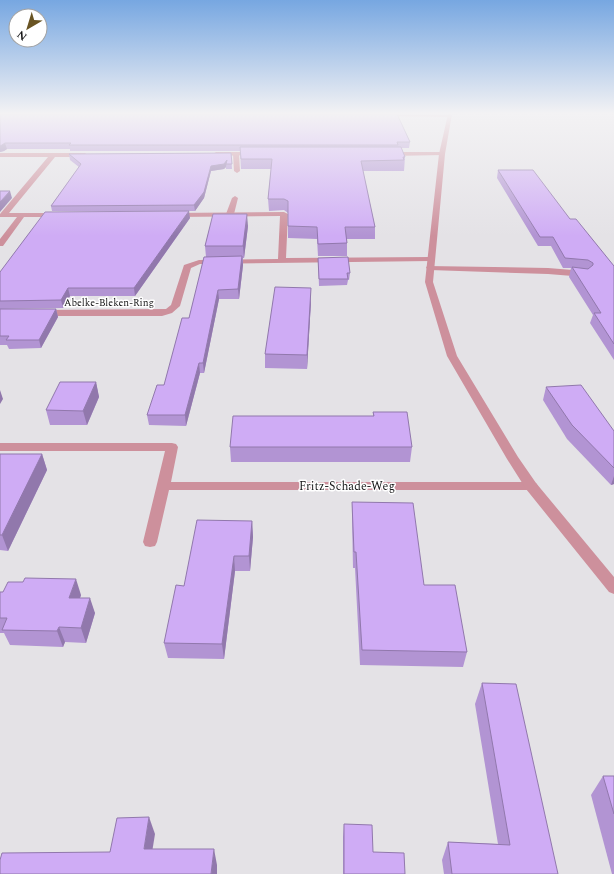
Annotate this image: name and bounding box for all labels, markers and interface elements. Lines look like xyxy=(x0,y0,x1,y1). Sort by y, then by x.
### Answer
north arrow xyxy=(8,8,48,48)
text: N xyxy=(13,26,31,45)
street label: Abelke-Bleken-Ring xyxy=(64,295,154,311)
street label: Fritz-Schade-Weg xyxy=(299,477,395,496)

